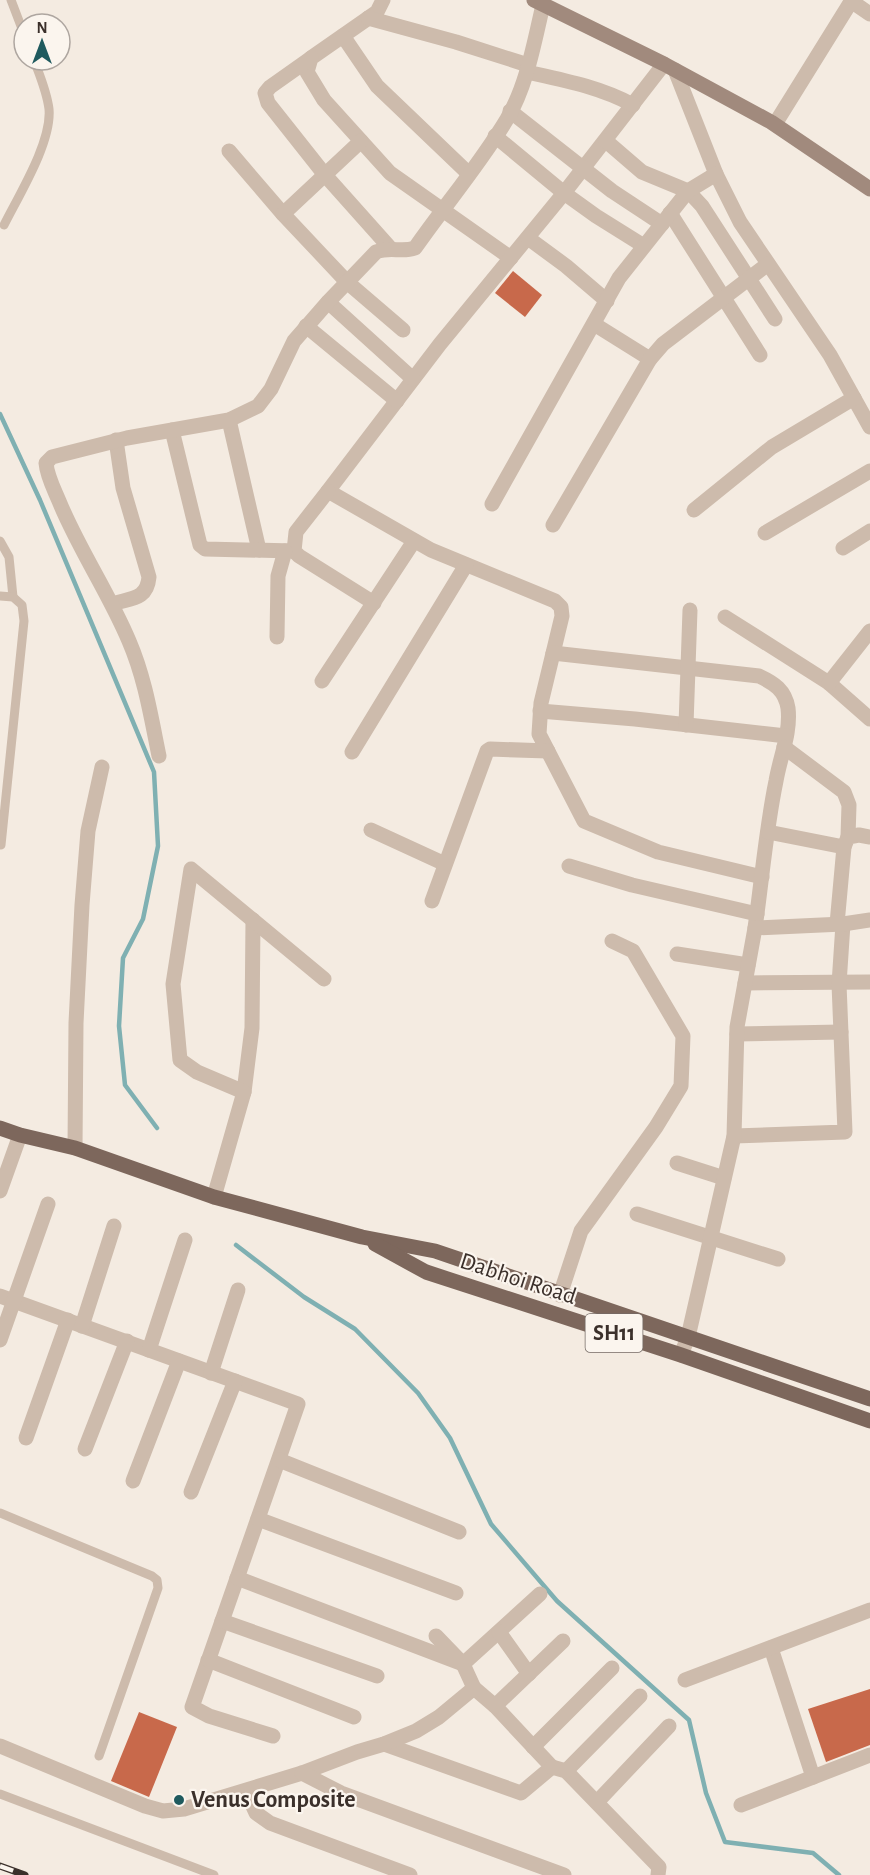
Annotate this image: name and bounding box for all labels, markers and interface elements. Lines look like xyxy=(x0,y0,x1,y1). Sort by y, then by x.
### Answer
north arrow xyxy=(12,12,72,72)
text: N xyxy=(36,20,48,36)
street label: Dabhoi Road xyxy=(457,1249,579,1309)
road number: SH11 xyxy=(586,1314,642,1352)
place label: Venus Composite xyxy=(191,1788,356,1812)
marker: Venus Composite xyxy=(172,1793,186,1807)

